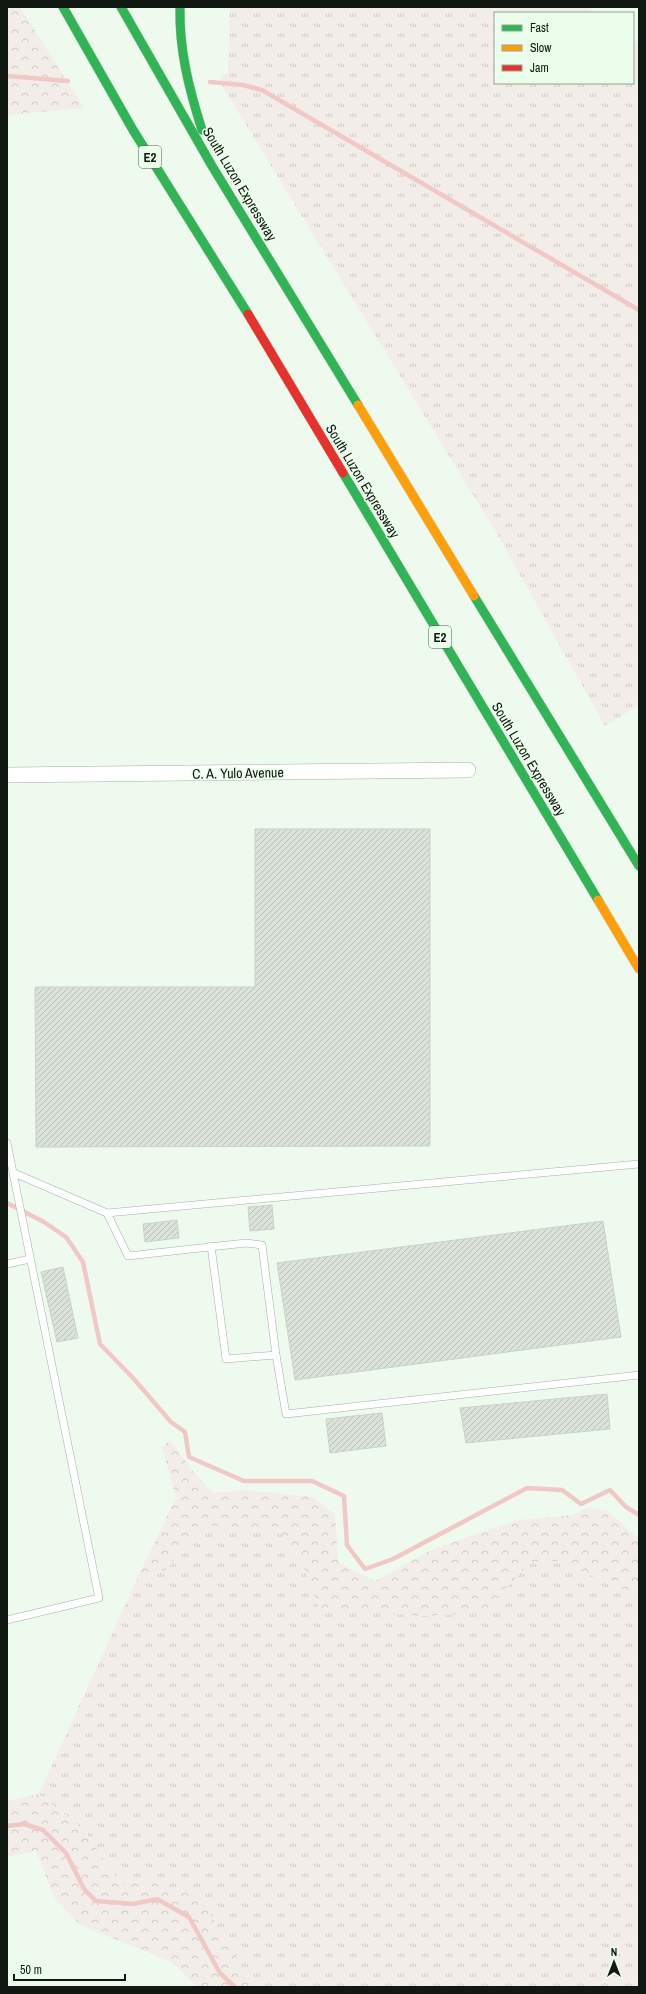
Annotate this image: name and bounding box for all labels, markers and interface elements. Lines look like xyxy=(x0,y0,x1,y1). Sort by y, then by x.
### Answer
legend xyxy=(494,12,634,84)
text: Fast xyxy=(530,20,549,36)
text: Slow xyxy=(530,40,552,56)
text: Jam xyxy=(530,60,549,76)
street label: South Luzon Expressway xyxy=(199,124,281,244)
road number: E2 xyxy=(139,146,161,168)
street label: South Luzon Expressway xyxy=(322,421,404,541)
road number: E2 xyxy=(429,626,451,648)
street label: South Luzon Expressway xyxy=(488,699,570,819)
street label: C. A. Yulo Avenue xyxy=(192,763,284,783)
north arrow xyxy=(594,1942,634,1982)
text: N xyxy=(611,1945,617,1959)
scale bar xyxy=(14,1956,125,1982)
text: 50 m xyxy=(20,1962,42,1978)

